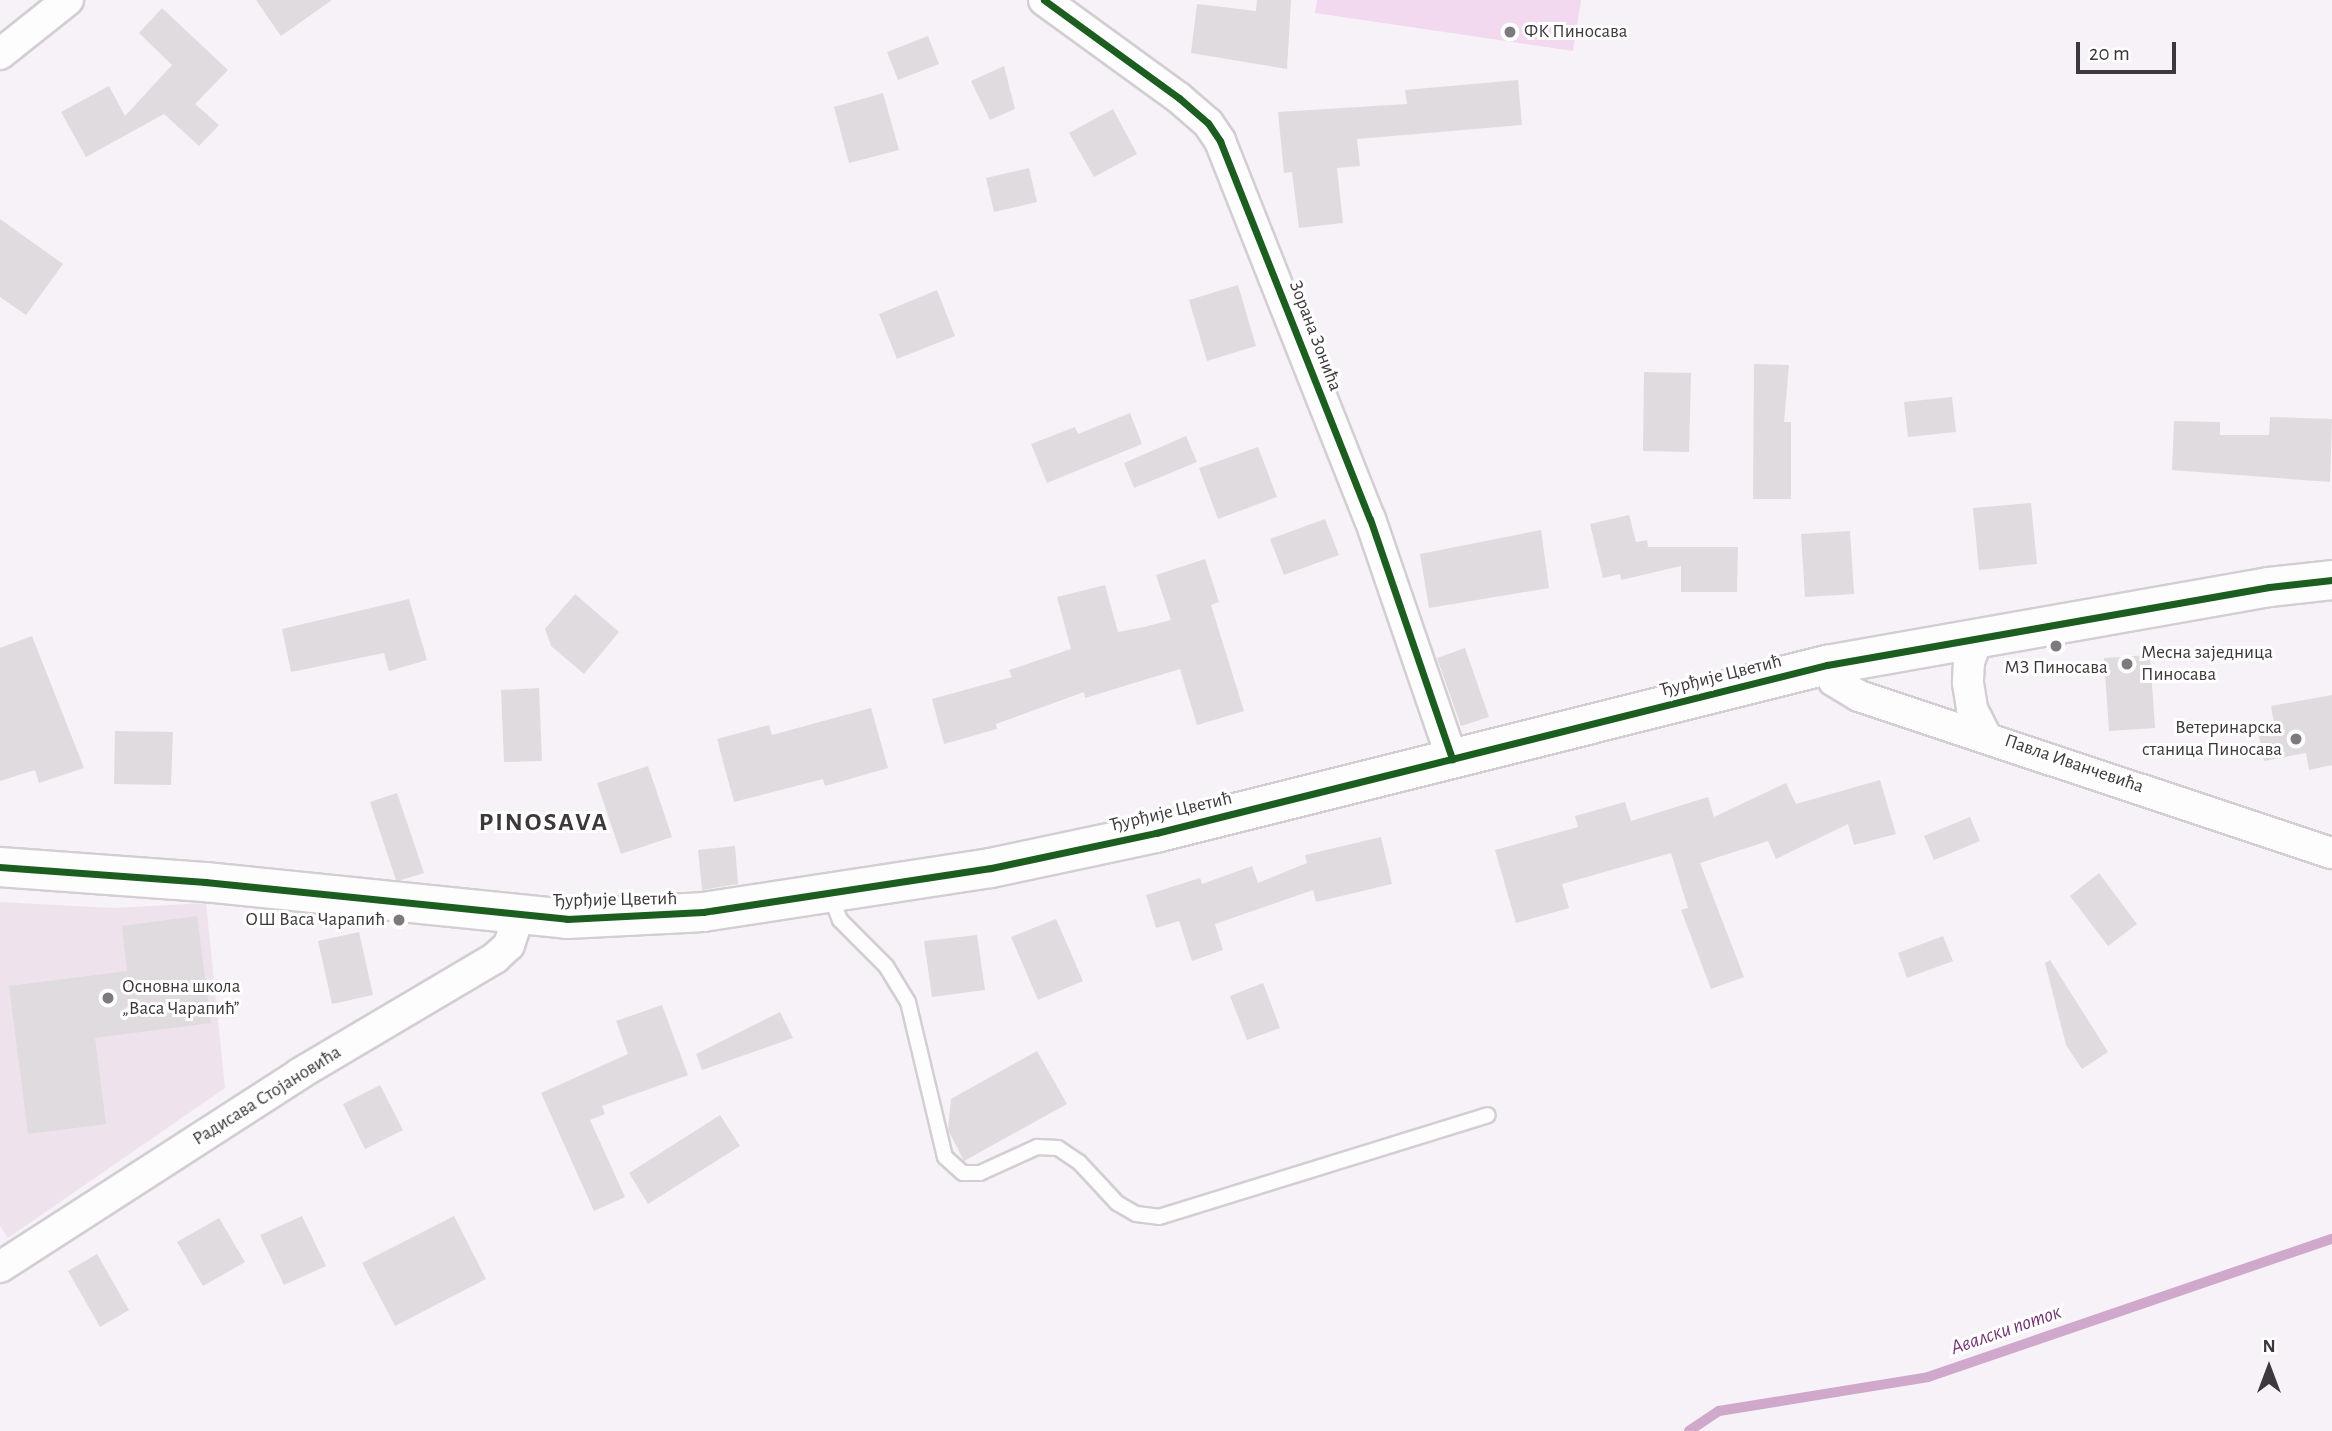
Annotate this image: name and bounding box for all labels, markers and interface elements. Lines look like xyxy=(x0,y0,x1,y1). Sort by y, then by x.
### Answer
place label: ФК Пиносава xyxy=(1524,21,1627,43)
marker: ФК Пиносава xyxy=(1502,24,1518,40)
scale bar xyxy=(2080,28,2180,72)
text: 20 m xyxy=(2089,43,2130,64)
street label: Зорана Зонића xyxy=(1284,278,1346,394)
marker: МЗ Пиносава xyxy=(2048,638,2064,654)
place label: Месна заједница Пиносава xyxy=(2141,642,2273,686)
street label: Ђурђије Цветић xyxy=(1658,650,1784,702)
marker: Месна заједница Пиносава xyxy=(2119,656,2135,672)
place label: МЗ Пиносава xyxy=(2004,657,2108,679)
place label: Ветеринарска станица Пиносава xyxy=(2142,717,2282,761)
street label: Павла Иванчевића xyxy=(2001,730,2147,798)
marker: Ветеринарска станица Пиносава xyxy=(2288,731,2304,747)
street label: Ђурђије Цветић xyxy=(1108,787,1234,837)
district label: PINOSAVA xyxy=(480,807,608,839)
street label: Ђурђије Цветић xyxy=(553,888,677,912)
place label: ОШ Васа Чарапић xyxy=(245,909,385,931)
marker: ОШ Васа Чарапић xyxy=(391,912,407,928)
place label: Основна школа „Васа Чарапић” xyxy=(122,976,240,1020)
marker: Основна школа „Васа Чарапић” xyxy=(100,990,116,1006)
street label: Радисава Стојановића xyxy=(189,1041,345,1151)
water label: Авалски поток xyxy=(1947,1299,2065,1361)
north arrow xyxy=(2234,1333,2304,1403)
text: N xyxy=(2262,1337,2276,1356)

